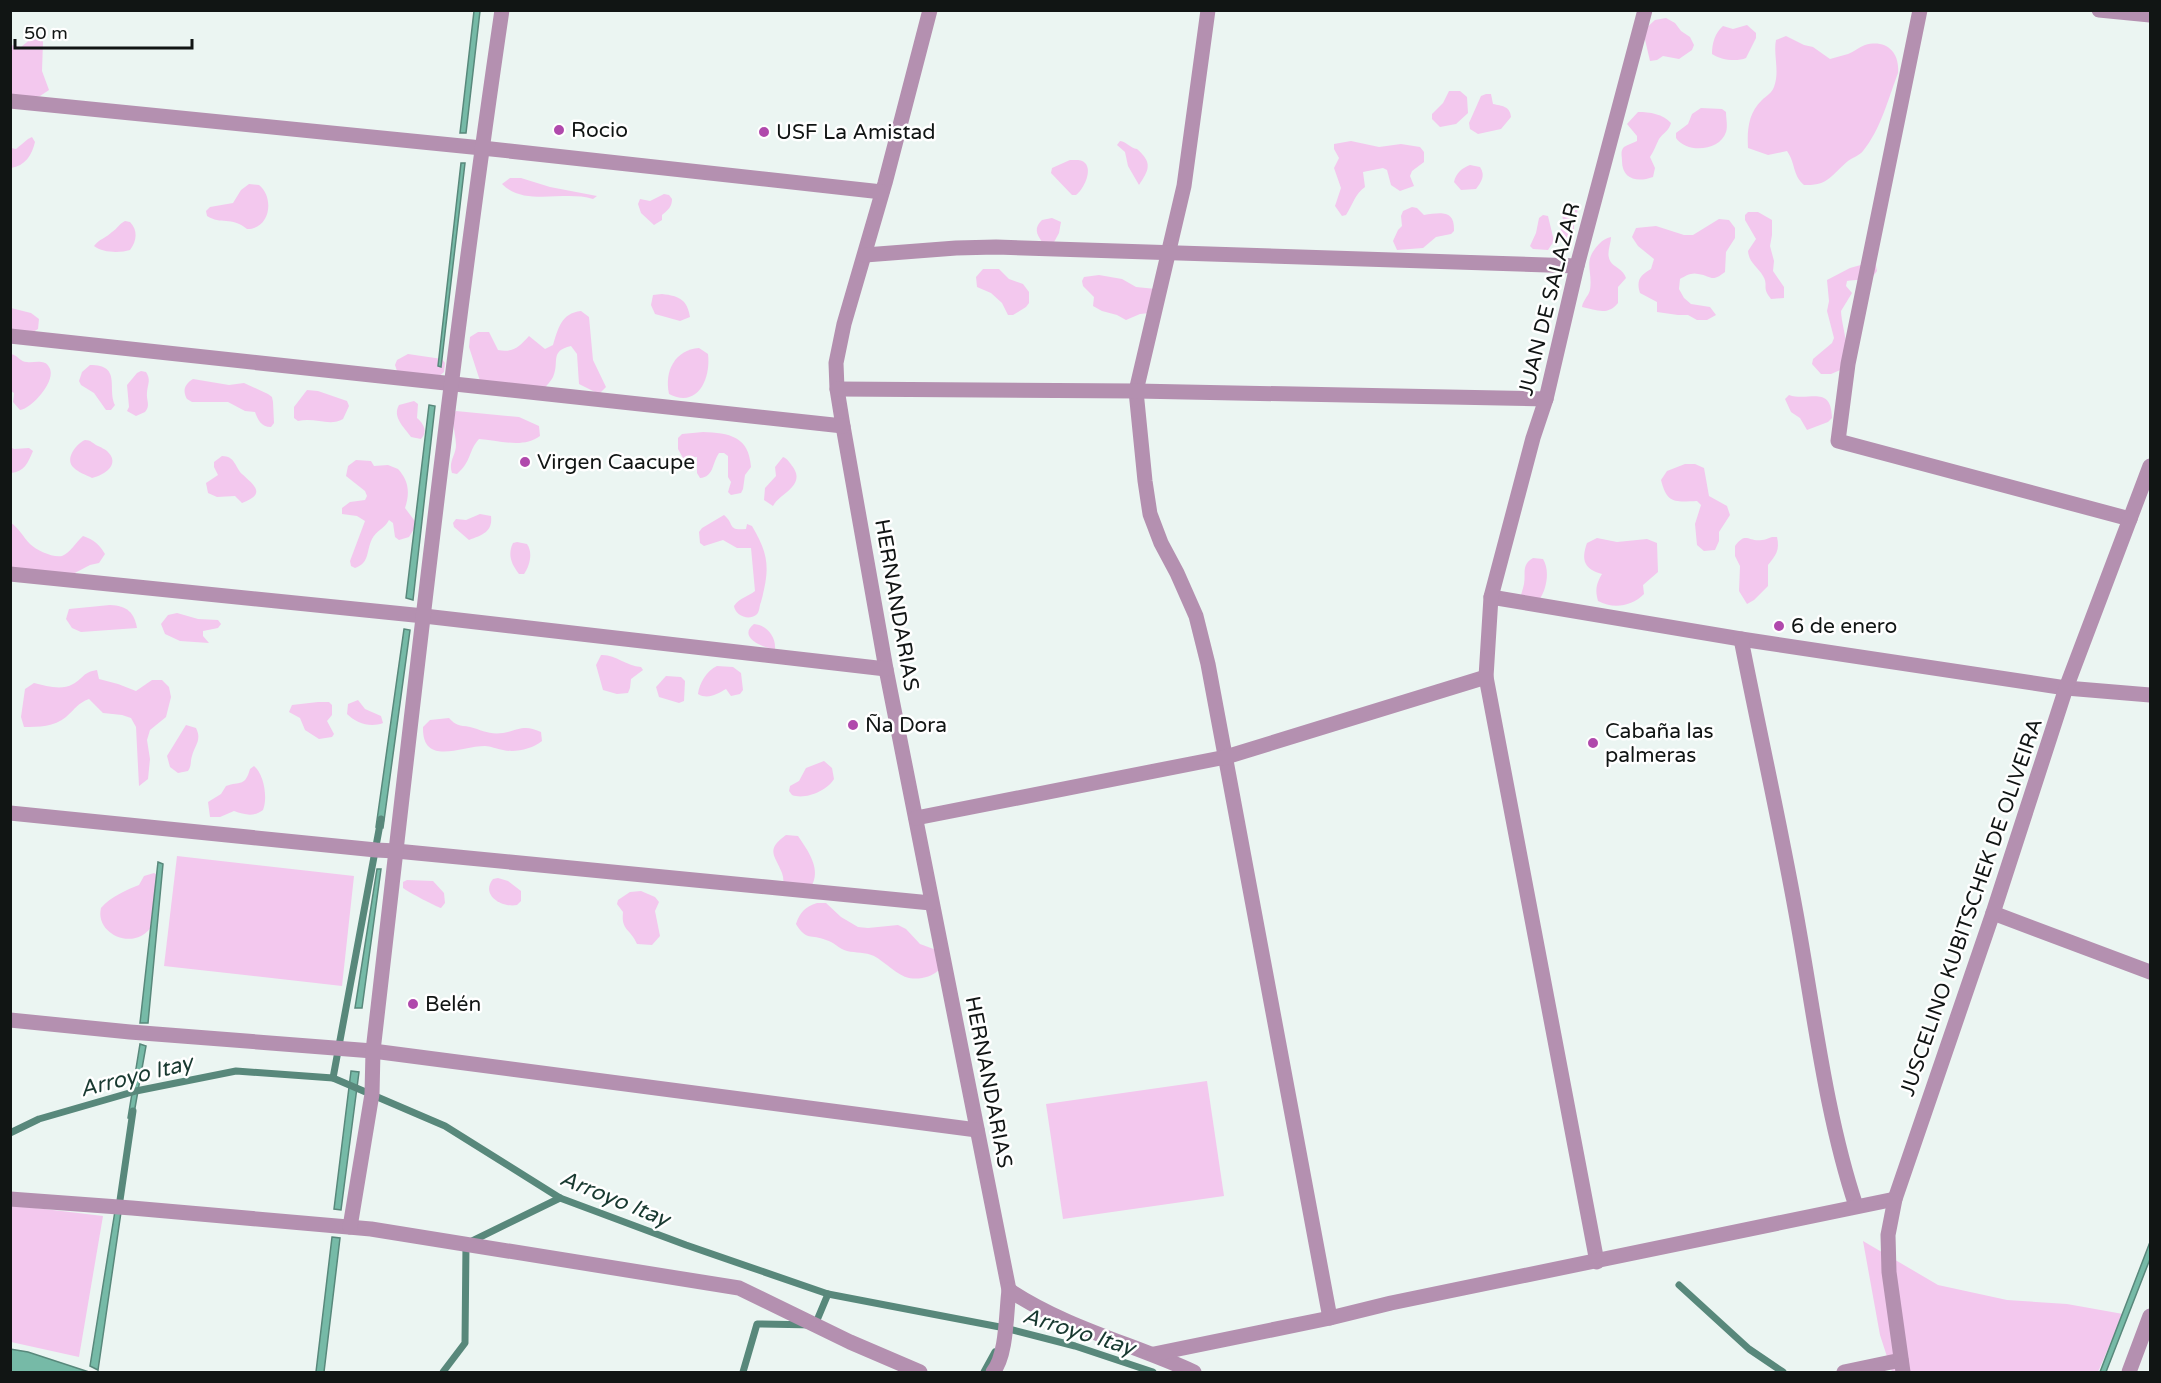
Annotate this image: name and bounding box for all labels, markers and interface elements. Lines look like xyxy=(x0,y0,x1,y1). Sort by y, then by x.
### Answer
scale bar xyxy=(15,12,192,50)
text: 50 m xyxy=(24,22,68,44)
place label: Rocio xyxy=(571,118,628,143)
place label: USF La Amistad xyxy=(776,120,936,145)
marker: Rocio xyxy=(552,123,566,137)
marker: USF La Amistad xyxy=(757,125,771,139)
street label: JUAN DE SALAZAR xyxy=(1513,200,1586,398)
place label: Virgen Caacupe xyxy=(537,450,695,475)
marker: Virgen Caacupe xyxy=(518,455,532,469)
street label: HERNANDARIAS xyxy=(869,517,924,693)
place label: 6 de enero xyxy=(1791,614,1897,639)
marker: 6 de enero xyxy=(1772,619,1786,633)
place label: Ña Dora xyxy=(865,713,947,738)
street label: JUSCELINO KUBITSCHEK DE OLIVEIRA xyxy=(1895,715,2048,1099)
marker: Ña Dora xyxy=(846,718,860,732)
place label: Cabaña las palmeras xyxy=(1605,719,1714,768)
marker: Cabaña las palmeras xyxy=(1586,736,1600,750)
place label: Belén xyxy=(425,992,481,1017)
street label: HERNANDARIAS xyxy=(960,994,1017,1170)
marker: Belén xyxy=(406,997,420,1011)
water label: Arroyo Itay xyxy=(77,1049,197,1103)
water label: Arroyo Itay xyxy=(556,1165,675,1233)
water label: Arroyo Itay xyxy=(1020,1303,1140,1362)

